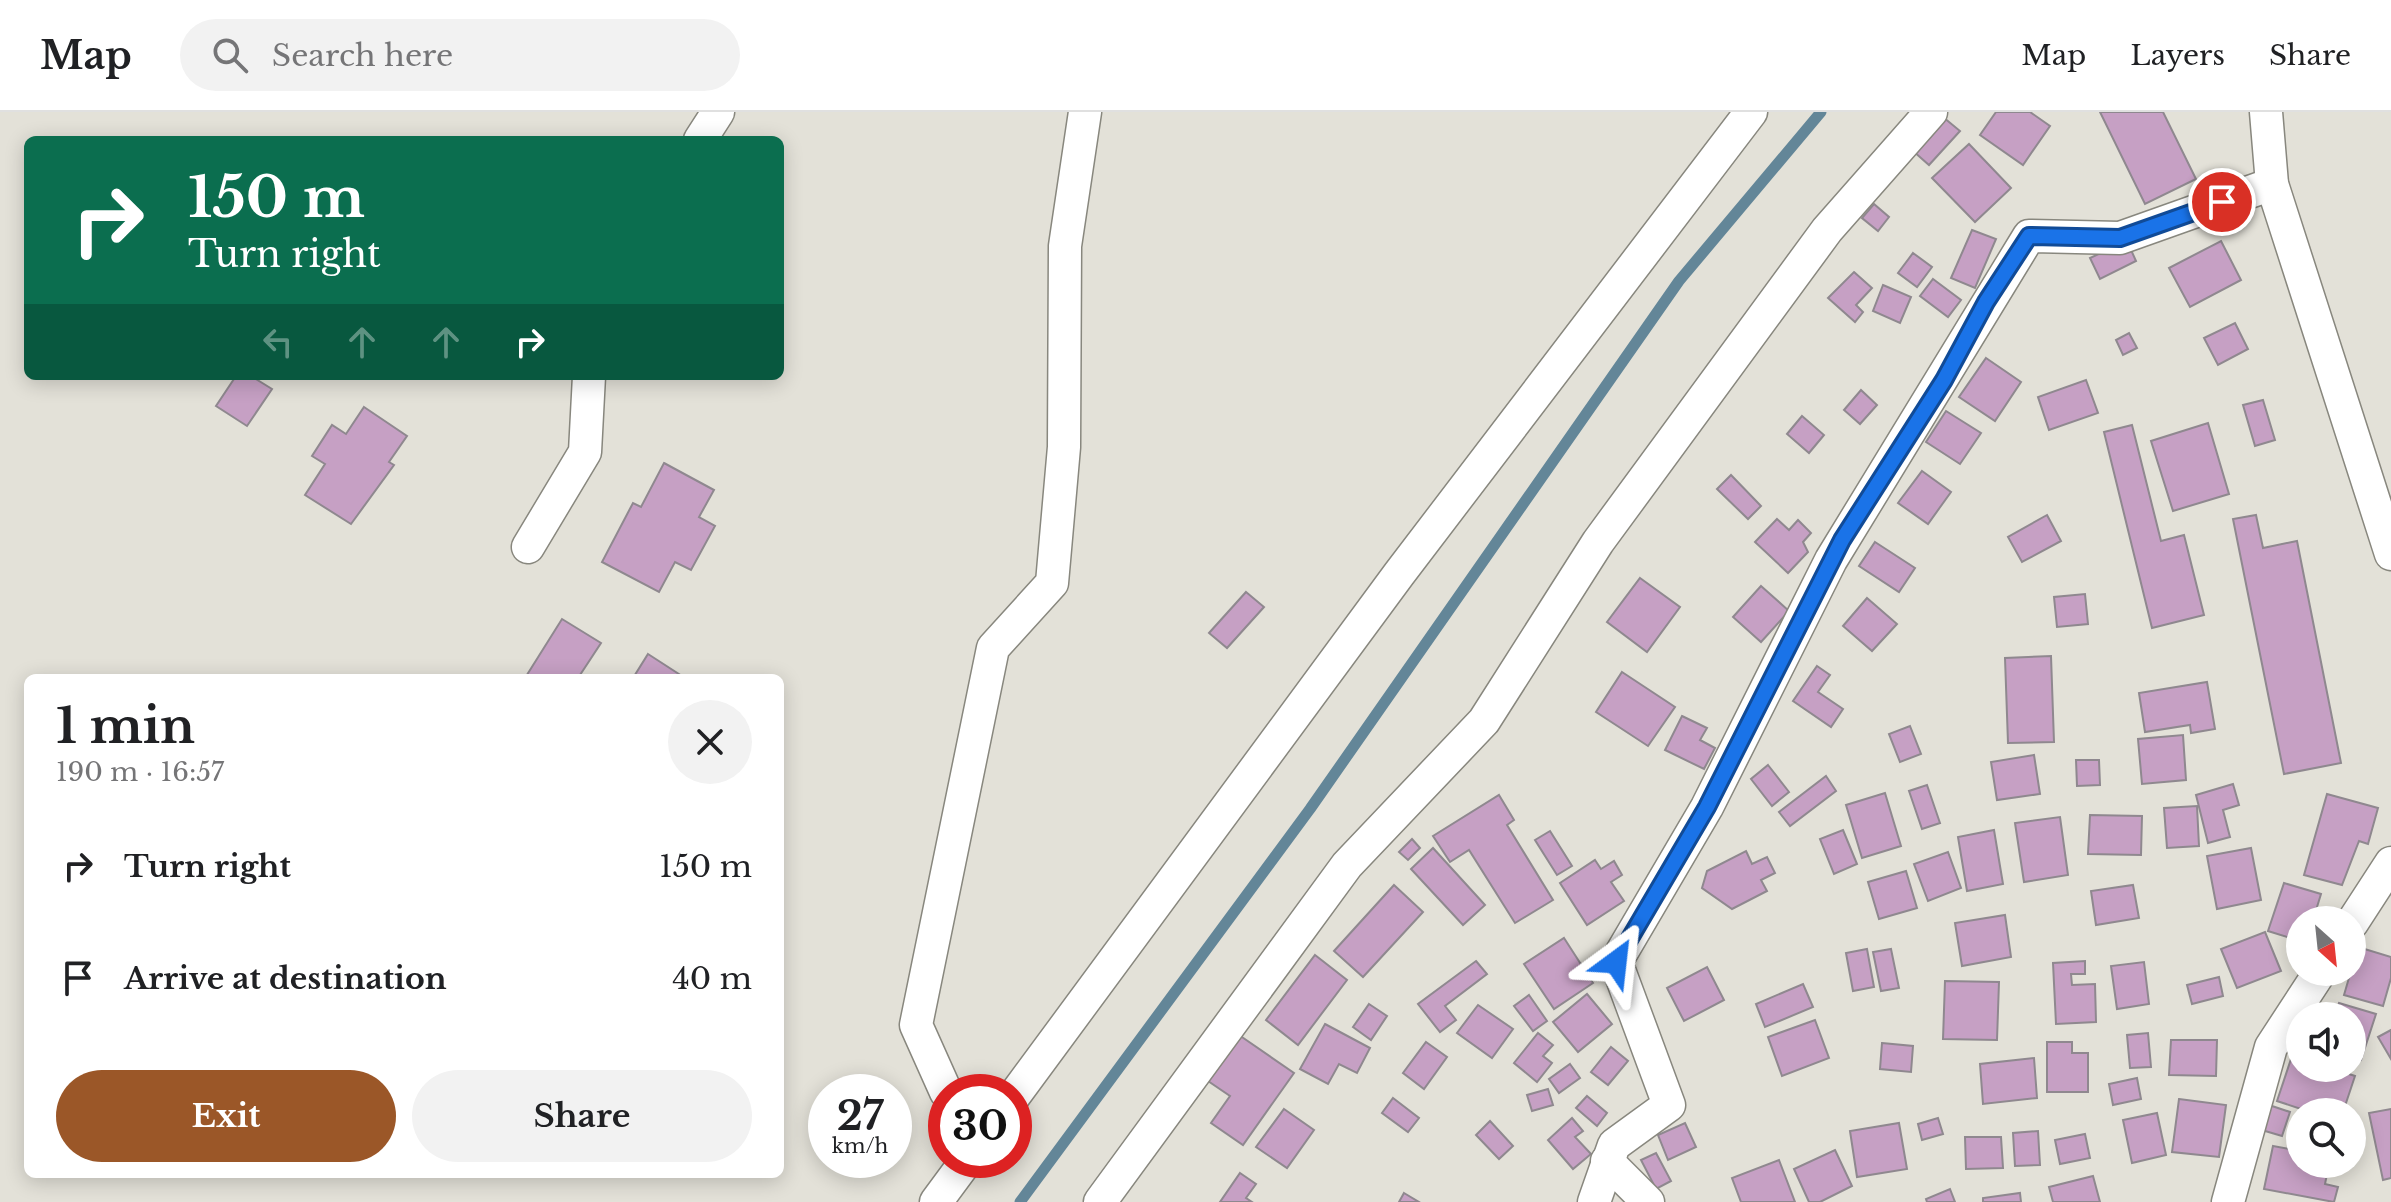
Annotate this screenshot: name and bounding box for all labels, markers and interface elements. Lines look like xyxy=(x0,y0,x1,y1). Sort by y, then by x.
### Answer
search box xyxy=(180,19,740,91)
text: Map xyxy=(40,32,132,79)
icon: search xyxy=(208,33,252,77)
text: Search here xyxy=(272,37,453,74)
text: Map xyxy=(2021,38,2086,73)
text: Layers xyxy=(2130,38,2225,73)
text: Share xyxy=(2269,38,2351,73)
text: 150 m xyxy=(188,163,365,232)
icon: right xyxy=(56,168,160,272)
pin xyxy=(2188,168,2256,236)
icon: arrive xyxy=(2200,180,2244,224)
text: Turn right xyxy=(188,232,381,277)
icon: left xyxy=(256,320,300,364)
icon: ahead xyxy=(340,320,384,364)
icon: ahead xyxy=(424,320,468,364)
icon: right xyxy=(508,320,552,364)
text: 1 min xyxy=(56,696,195,756)
button: close xyxy=(668,700,752,784)
text: 190 m · 16:57 xyxy=(56,756,224,788)
icon: right xyxy=(56,844,100,888)
text: Turn right xyxy=(124,848,291,885)
text: 150 m xyxy=(659,848,752,885)
north arrow xyxy=(2286,906,2366,986)
map controls xyxy=(2286,906,2366,1178)
position arrow xyxy=(1574,920,1658,1004)
icon: arrive xyxy=(56,956,100,1000)
text: Arrive at destination xyxy=(124,960,447,997)
text: 40 m xyxy=(672,960,752,997)
button: sound xyxy=(2286,1002,2366,1082)
button: Exit xyxy=(56,1070,396,1162)
button: Share xyxy=(412,1070,752,1162)
speed limit sign: 30 xyxy=(928,1074,1032,1178)
text: 27 xyxy=(837,1091,883,1141)
button: search xyxy=(2286,1098,2366,1178)
text: km/h xyxy=(832,1134,888,1158)

